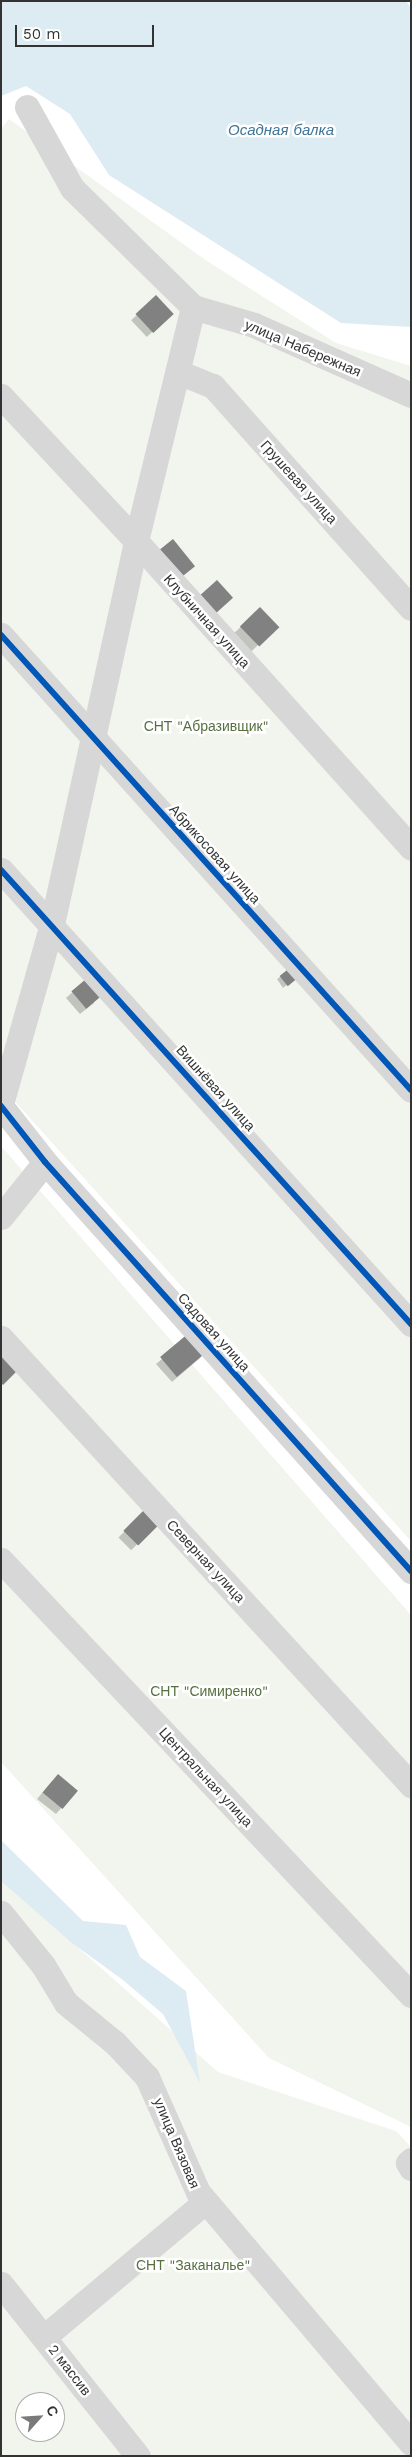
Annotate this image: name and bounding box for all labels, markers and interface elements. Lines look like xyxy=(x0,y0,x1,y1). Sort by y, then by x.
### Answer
scale bar xyxy=(18,15,156,47)
text: 50 m xyxy=(23,25,60,43)
water label: Осадная балка xyxy=(228,122,334,140)
street label: улица Набережная xyxy=(242,316,364,380)
street label: Грушевая улица xyxy=(257,437,341,527)
street label: Клубничная улица xyxy=(160,571,254,671)
park label: СНТ "Абразивщик" xyxy=(144,718,268,734)
street label: Абрикосовая улица xyxy=(166,801,264,907)
street label: Вишнёвая улица xyxy=(173,1042,259,1134)
street label: Садовая улица xyxy=(174,1289,254,1375)
street label: Северная улица xyxy=(163,1516,249,1606)
park label: СНТ "Симиренко" xyxy=(150,1683,268,1699)
street label: Центральная улица xyxy=(156,1724,256,1830)
street label: улица Вязовая xyxy=(150,2095,204,2191)
park label: СНТ "Заканалье" xyxy=(136,2257,250,2273)
street label: 2 массив xyxy=(45,2341,95,2399)
north arrow xyxy=(15,2392,65,2442)
text: С xyxy=(43,2403,62,2419)

